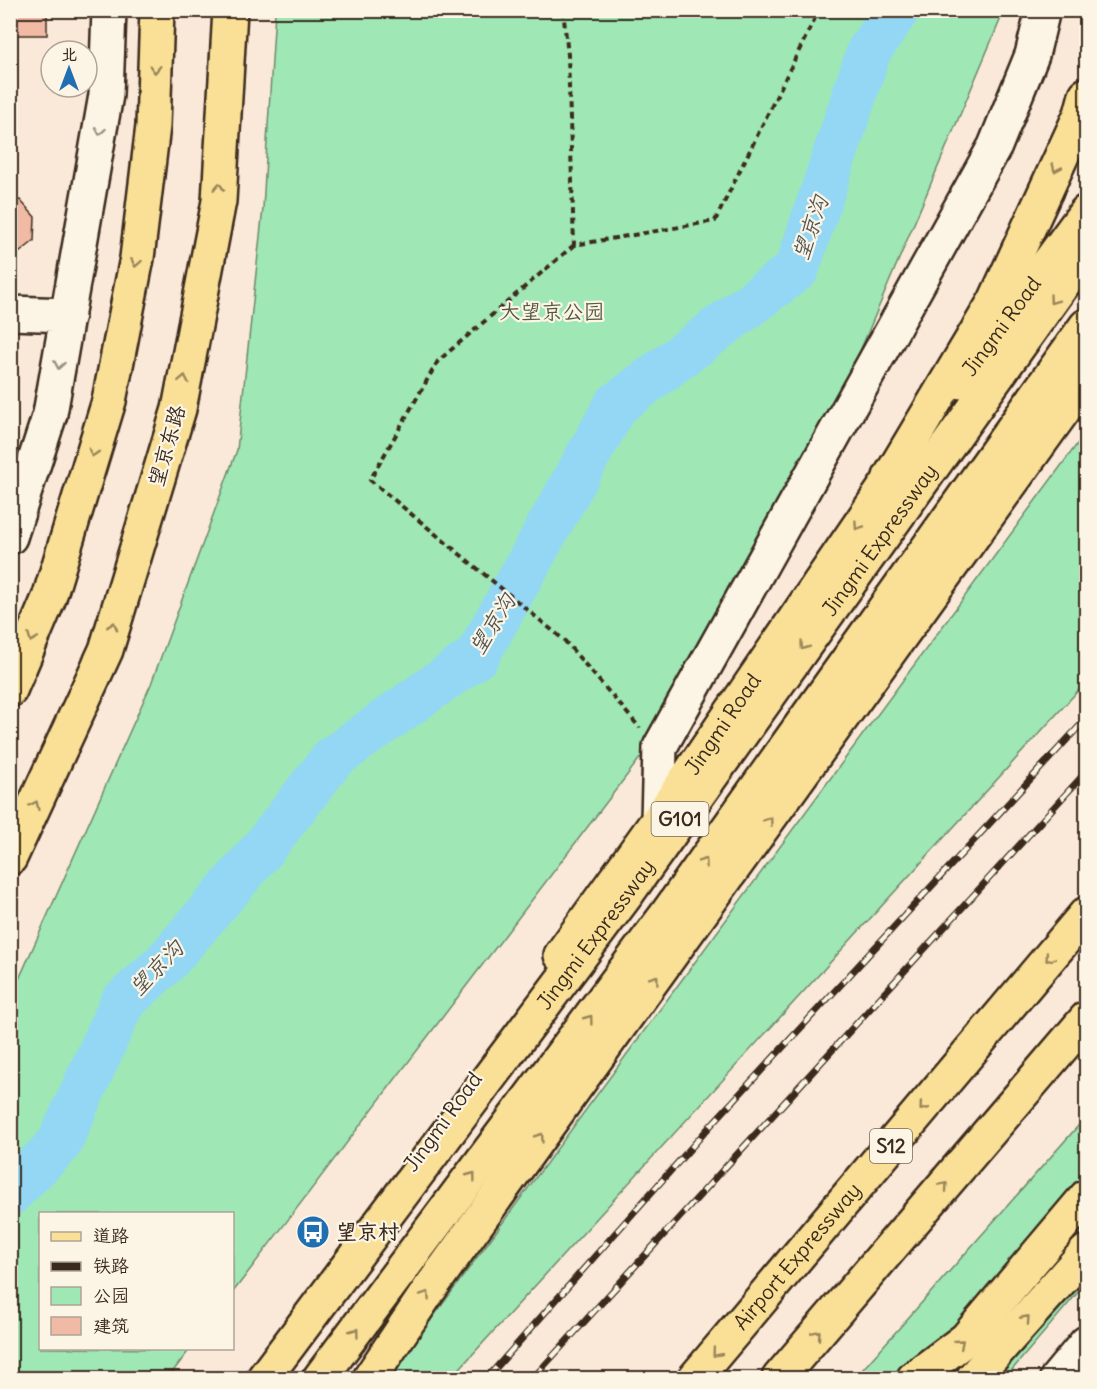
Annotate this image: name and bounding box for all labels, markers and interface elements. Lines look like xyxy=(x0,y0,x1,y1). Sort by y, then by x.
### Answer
north arrow xyxy=(39,39,99,99)
text: 北 xyxy=(61,44,77,64)
one-way arrow xyxy=(148,64,161,73)
one-way arrow xyxy=(94,127,106,136)
one-way arrow xyxy=(1051,162,1063,173)
one-way arrow xyxy=(213,182,226,191)
water label: 望京沟 xyxy=(786,190,835,264)
one-way arrow xyxy=(130,258,143,268)
street label: Jingmi Road xyxy=(956,271,1047,381)
one-way arrow xyxy=(1049,294,1060,305)
park label: 大望京公园 xyxy=(500,298,605,325)
one-way arrow xyxy=(53,360,66,370)
one-way arrow xyxy=(177,374,190,384)
street label: 望京东路 xyxy=(142,402,191,490)
one-way arrow xyxy=(88,447,100,458)
street label: Jingmi Expressway xyxy=(816,458,943,621)
one-way arrow xyxy=(854,519,865,530)
water label: 望京沟 xyxy=(463,587,522,659)
one-way arrow xyxy=(106,621,118,632)
one-way arrow xyxy=(27,632,39,643)
one-way arrow xyxy=(801,640,812,651)
street label: Jingmi Road xyxy=(679,668,767,780)
one-way arrow xyxy=(28,800,40,811)
road number: G101 xyxy=(652,802,708,836)
one-way arrow xyxy=(761,816,772,827)
street label: Jingmi Expressway xyxy=(531,854,660,1015)
one-way arrow xyxy=(697,858,708,869)
water label: 望京沟 xyxy=(123,933,190,1001)
one-way arrow xyxy=(1045,951,1056,962)
one-way arrow xyxy=(647,975,658,986)
one-way arrow xyxy=(582,1015,593,1026)
street label: Jingmi Road xyxy=(397,1067,488,1177)
one-way arrow xyxy=(919,1101,930,1112)
road number: S12 xyxy=(870,1129,912,1163)
one-way arrow xyxy=(533,1132,544,1143)
one-way arrow xyxy=(465,1171,476,1182)
street label: Airport Expressway xyxy=(727,1177,867,1335)
one-way arrow xyxy=(937,1182,948,1193)
legend xyxy=(39,1212,234,1350)
bus stop icon: 望京村 xyxy=(295,1214,331,1250)
place label: 望京村 xyxy=(336,1218,399,1245)
text: 道路 xyxy=(93,1224,129,1247)
text: 铁路 xyxy=(93,1254,129,1277)
text: 公园 xyxy=(93,1284,129,1307)
one-way arrow xyxy=(419,1291,430,1302)
text: 建筑 xyxy=(93,1314,129,1337)
one-way arrow xyxy=(1019,1316,1030,1326)
one-way arrow xyxy=(348,1327,359,1338)
one-way arrow xyxy=(810,1330,821,1341)
one-way arrow xyxy=(953,1339,964,1350)
one-way arrow xyxy=(712,1346,723,1357)

